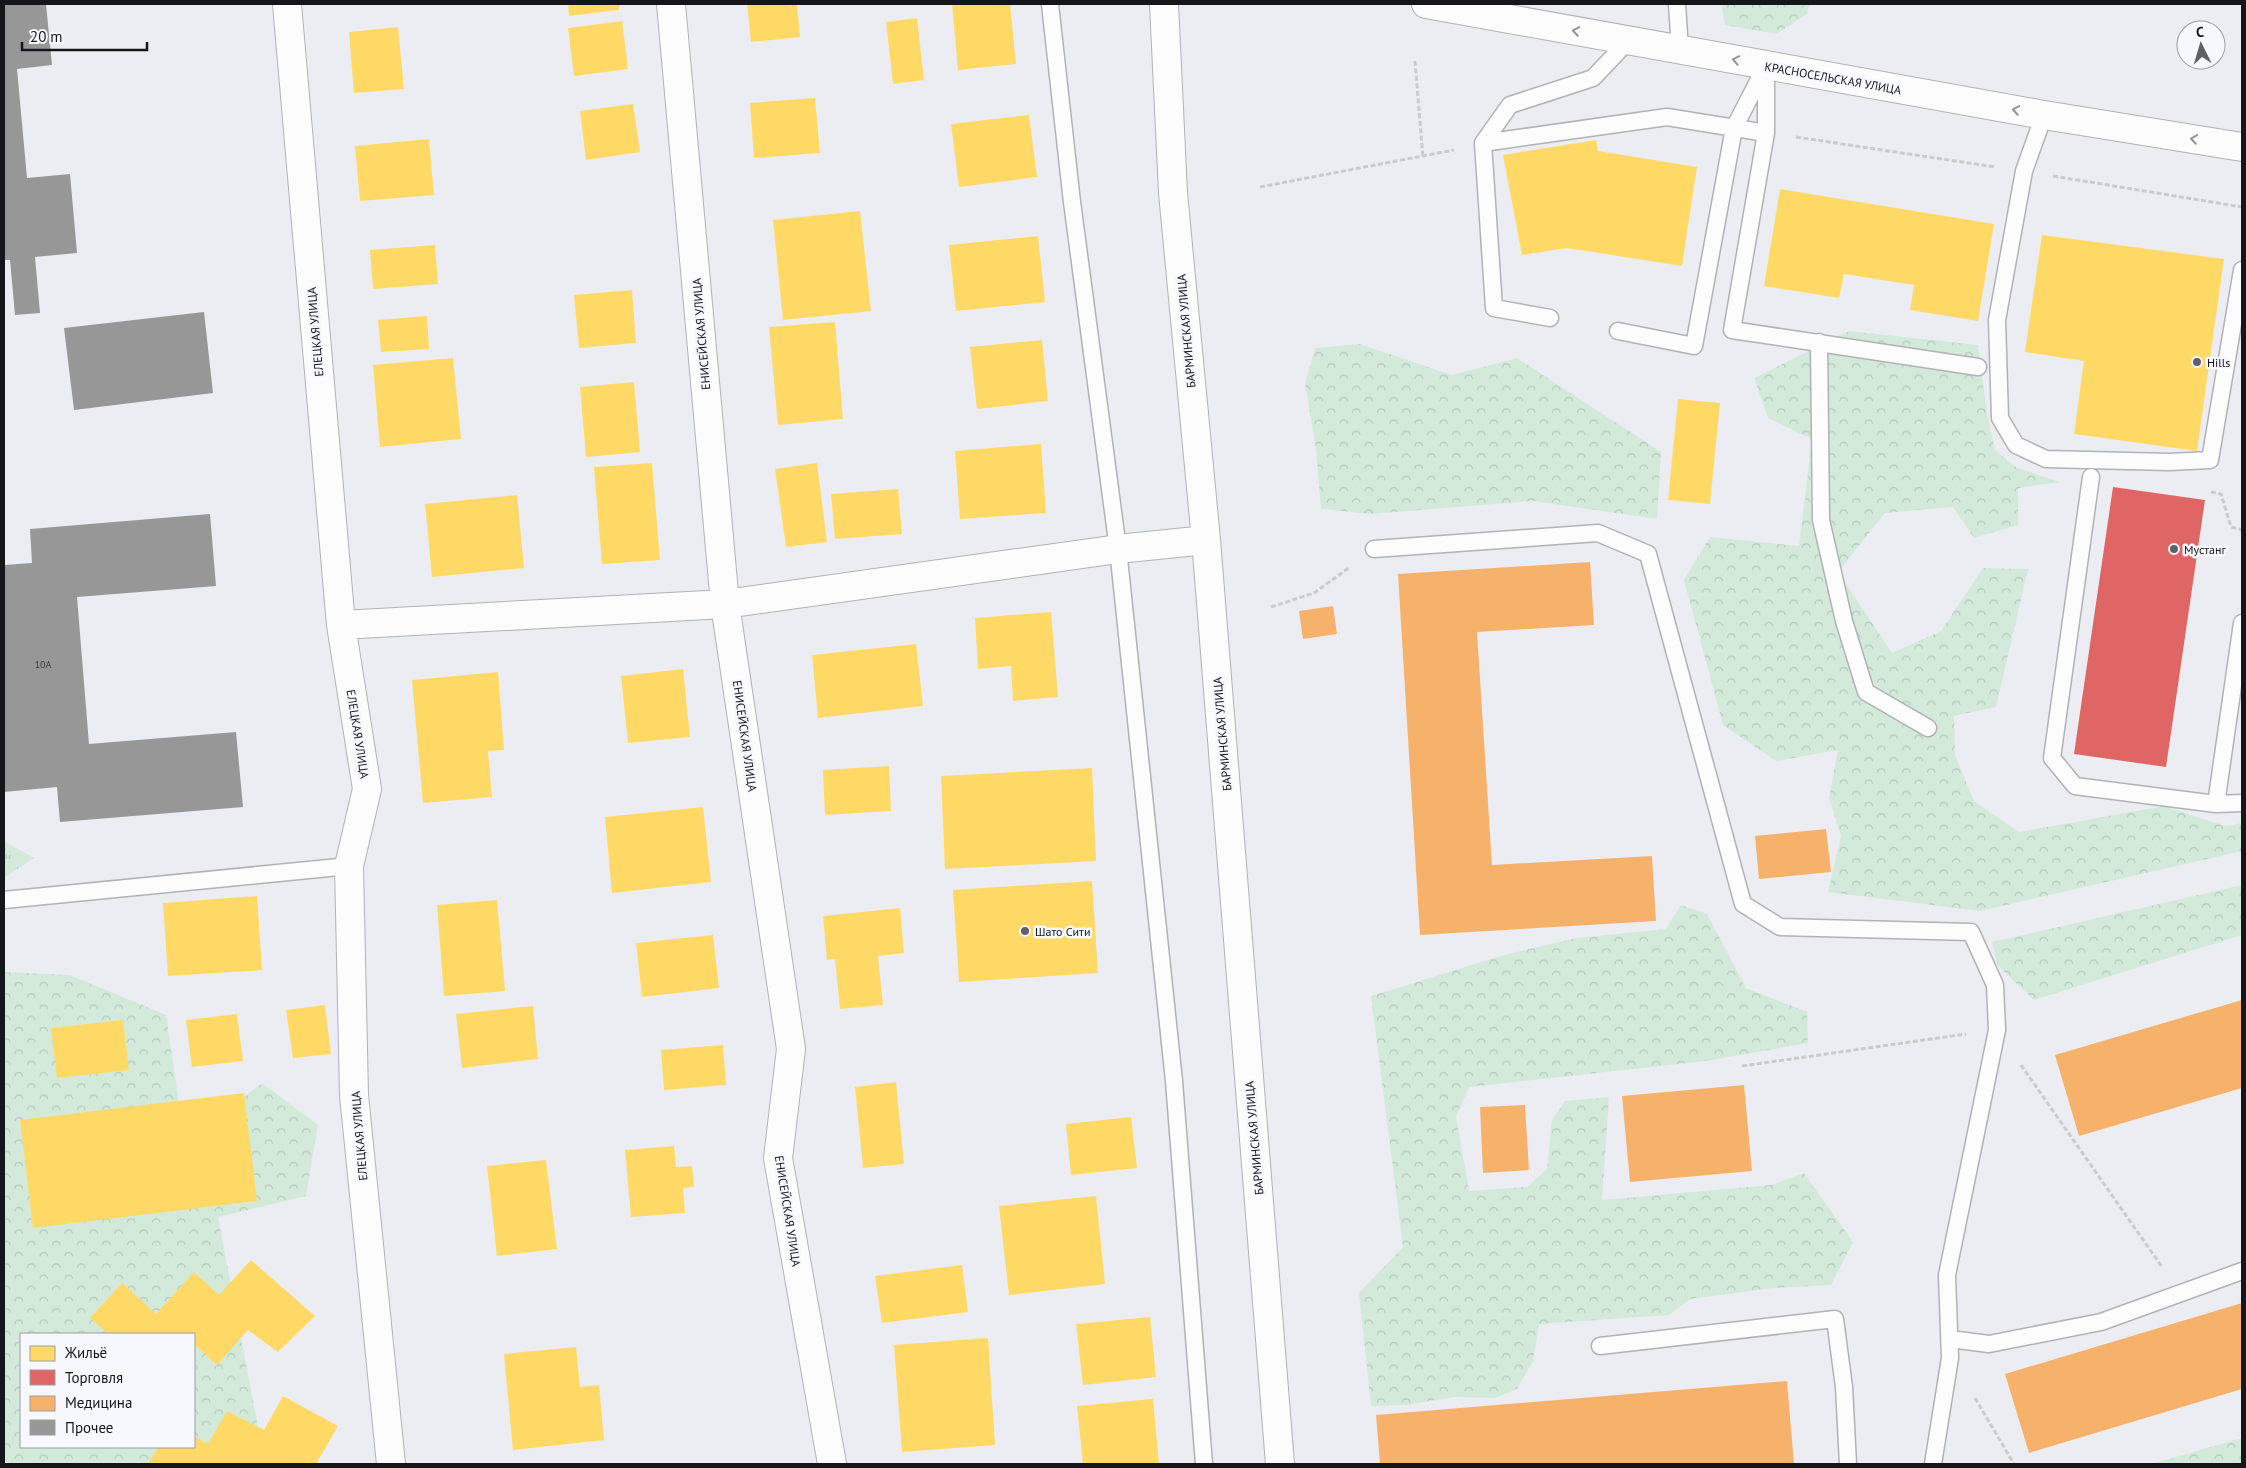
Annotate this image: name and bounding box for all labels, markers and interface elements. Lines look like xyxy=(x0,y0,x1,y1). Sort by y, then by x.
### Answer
scale bar xyxy=(22,20,148,52)
north arrow xyxy=(2176,20,2226,70)
text: С xyxy=(2195,23,2205,41)
one-way arrow xyxy=(1572,26,1580,36)
text: 20 m xyxy=(30,27,63,46)
one-way arrow xyxy=(1731,56,1740,66)
street label: КРАСНОСЕЛЬСКАЯ УЛИЦА xyxy=(1764,59,1902,97)
one-way arrow xyxy=(2012,106,2021,116)
one-way arrow xyxy=(2190,134,2198,145)
street label: БАРМИНСКАЯ УЛИЦА xyxy=(1174,273,1198,389)
street label: ЕНИСЕЙСКАЯ УЛИЦА xyxy=(689,277,713,391)
street label: ЕЛЕЦКАЯ УЛИЦА xyxy=(304,287,326,377)
place label: Hills xyxy=(2207,355,2230,370)
marker: Hills xyxy=(2191,356,2203,368)
place label: Мустанг xyxy=(2184,542,2226,557)
marker: Мустанг xyxy=(2168,543,2180,555)
house number: 10А xyxy=(35,658,52,671)
street label: БАРМИНСКАЯ УЛИЦА xyxy=(1210,676,1234,792)
street label: ЕНИСЕЙСКАЯ УЛИЦА xyxy=(730,679,760,793)
street label: ЕЛЕЦКАЯ УЛИЦА xyxy=(344,688,372,780)
place label: Шато Сити xyxy=(1035,924,1090,939)
marker: Шато Сити xyxy=(1019,925,1031,937)
street label: БАРМИНСКАЯ УЛИЦА xyxy=(1242,1080,1266,1196)
street label: ЕЛЕЦКАЯ УЛИЦА xyxy=(348,1091,370,1181)
street label: ЕНИСЕЙСКАЯ УЛИЦА xyxy=(772,1154,804,1268)
legend xyxy=(20,1333,195,1448)
text: Жильё xyxy=(64,1343,107,1362)
text: Торговля xyxy=(65,1368,123,1387)
text: Медицина xyxy=(65,1393,132,1412)
text: Прочее xyxy=(65,1418,113,1437)

